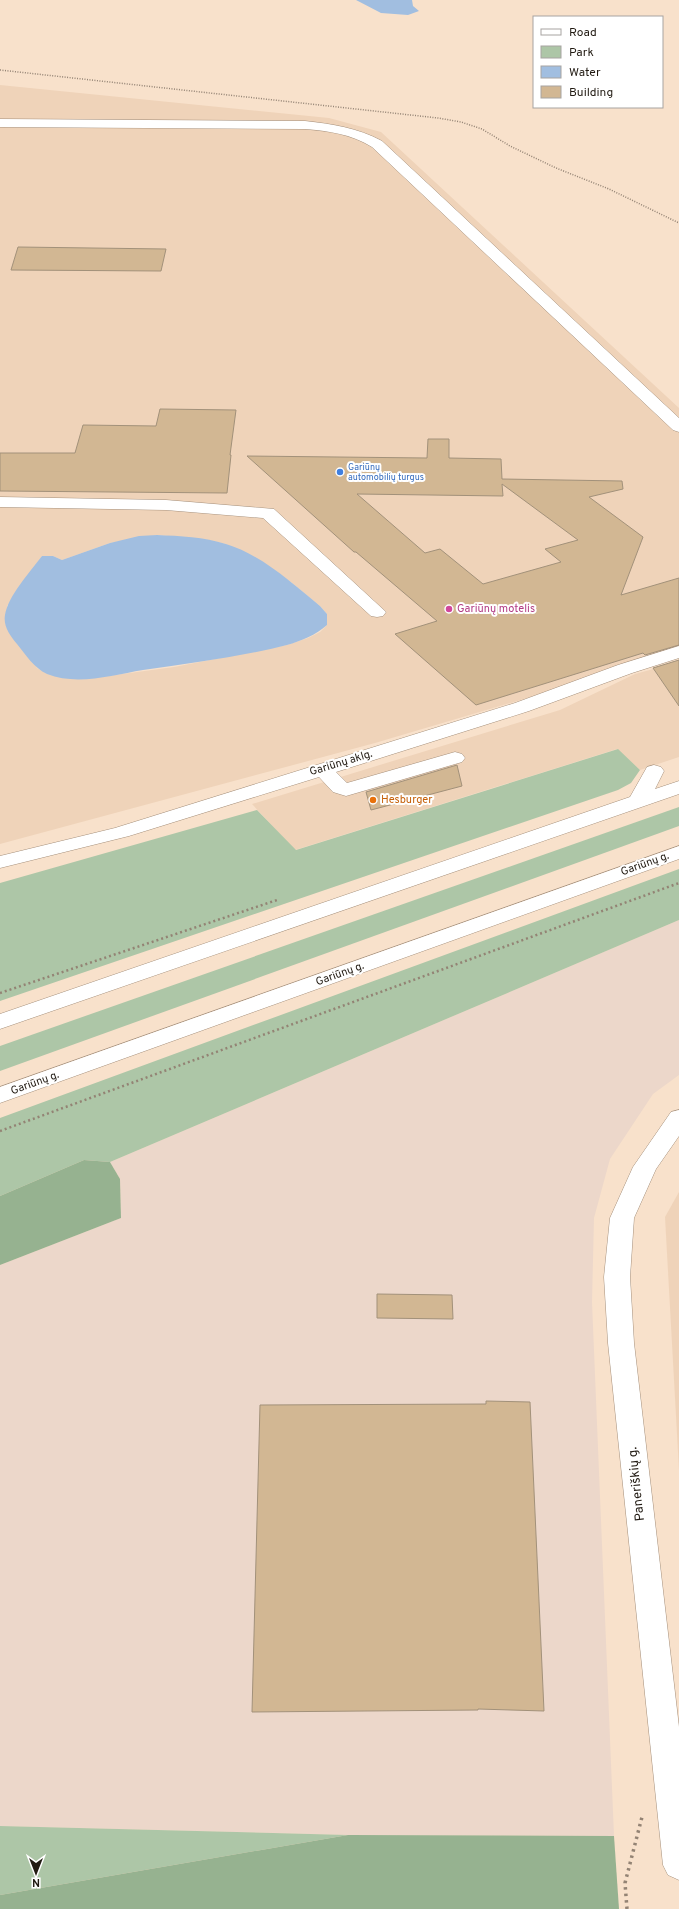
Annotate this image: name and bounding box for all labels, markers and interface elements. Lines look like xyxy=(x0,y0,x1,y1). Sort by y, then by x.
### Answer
legend xyxy=(533,16,663,108)
text: Road xyxy=(569,25,597,41)
text: Park xyxy=(569,45,594,61)
text: Water xyxy=(569,65,601,81)
text: Building xyxy=(569,85,613,101)
place label: Gariūnų automobilių turgus xyxy=(348,462,424,483)
marker: Gariūnų automobilių turgus xyxy=(335,467,345,477)
place label: Gariūnų motelis xyxy=(457,602,535,616)
marker: Gariūnų motelis xyxy=(444,604,454,614)
street label: Gariūnų aklg. xyxy=(308,747,374,779)
place label: Hesburger xyxy=(381,793,433,807)
marker: Hesburger xyxy=(368,795,378,805)
street label: Gariūnų g. xyxy=(619,849,671,879)
street label: Gariūnų g. xyxy=(314,959,366,989)
street label: Gariūnų g. xyxy=(9,1068,61,1098)
street label: Paneriškių g. xyxy=(625,1446,649,1522)
north arrow xyxy=(16,1853,56,1893)
text: N xyxy=(32,1875,40,1889)

